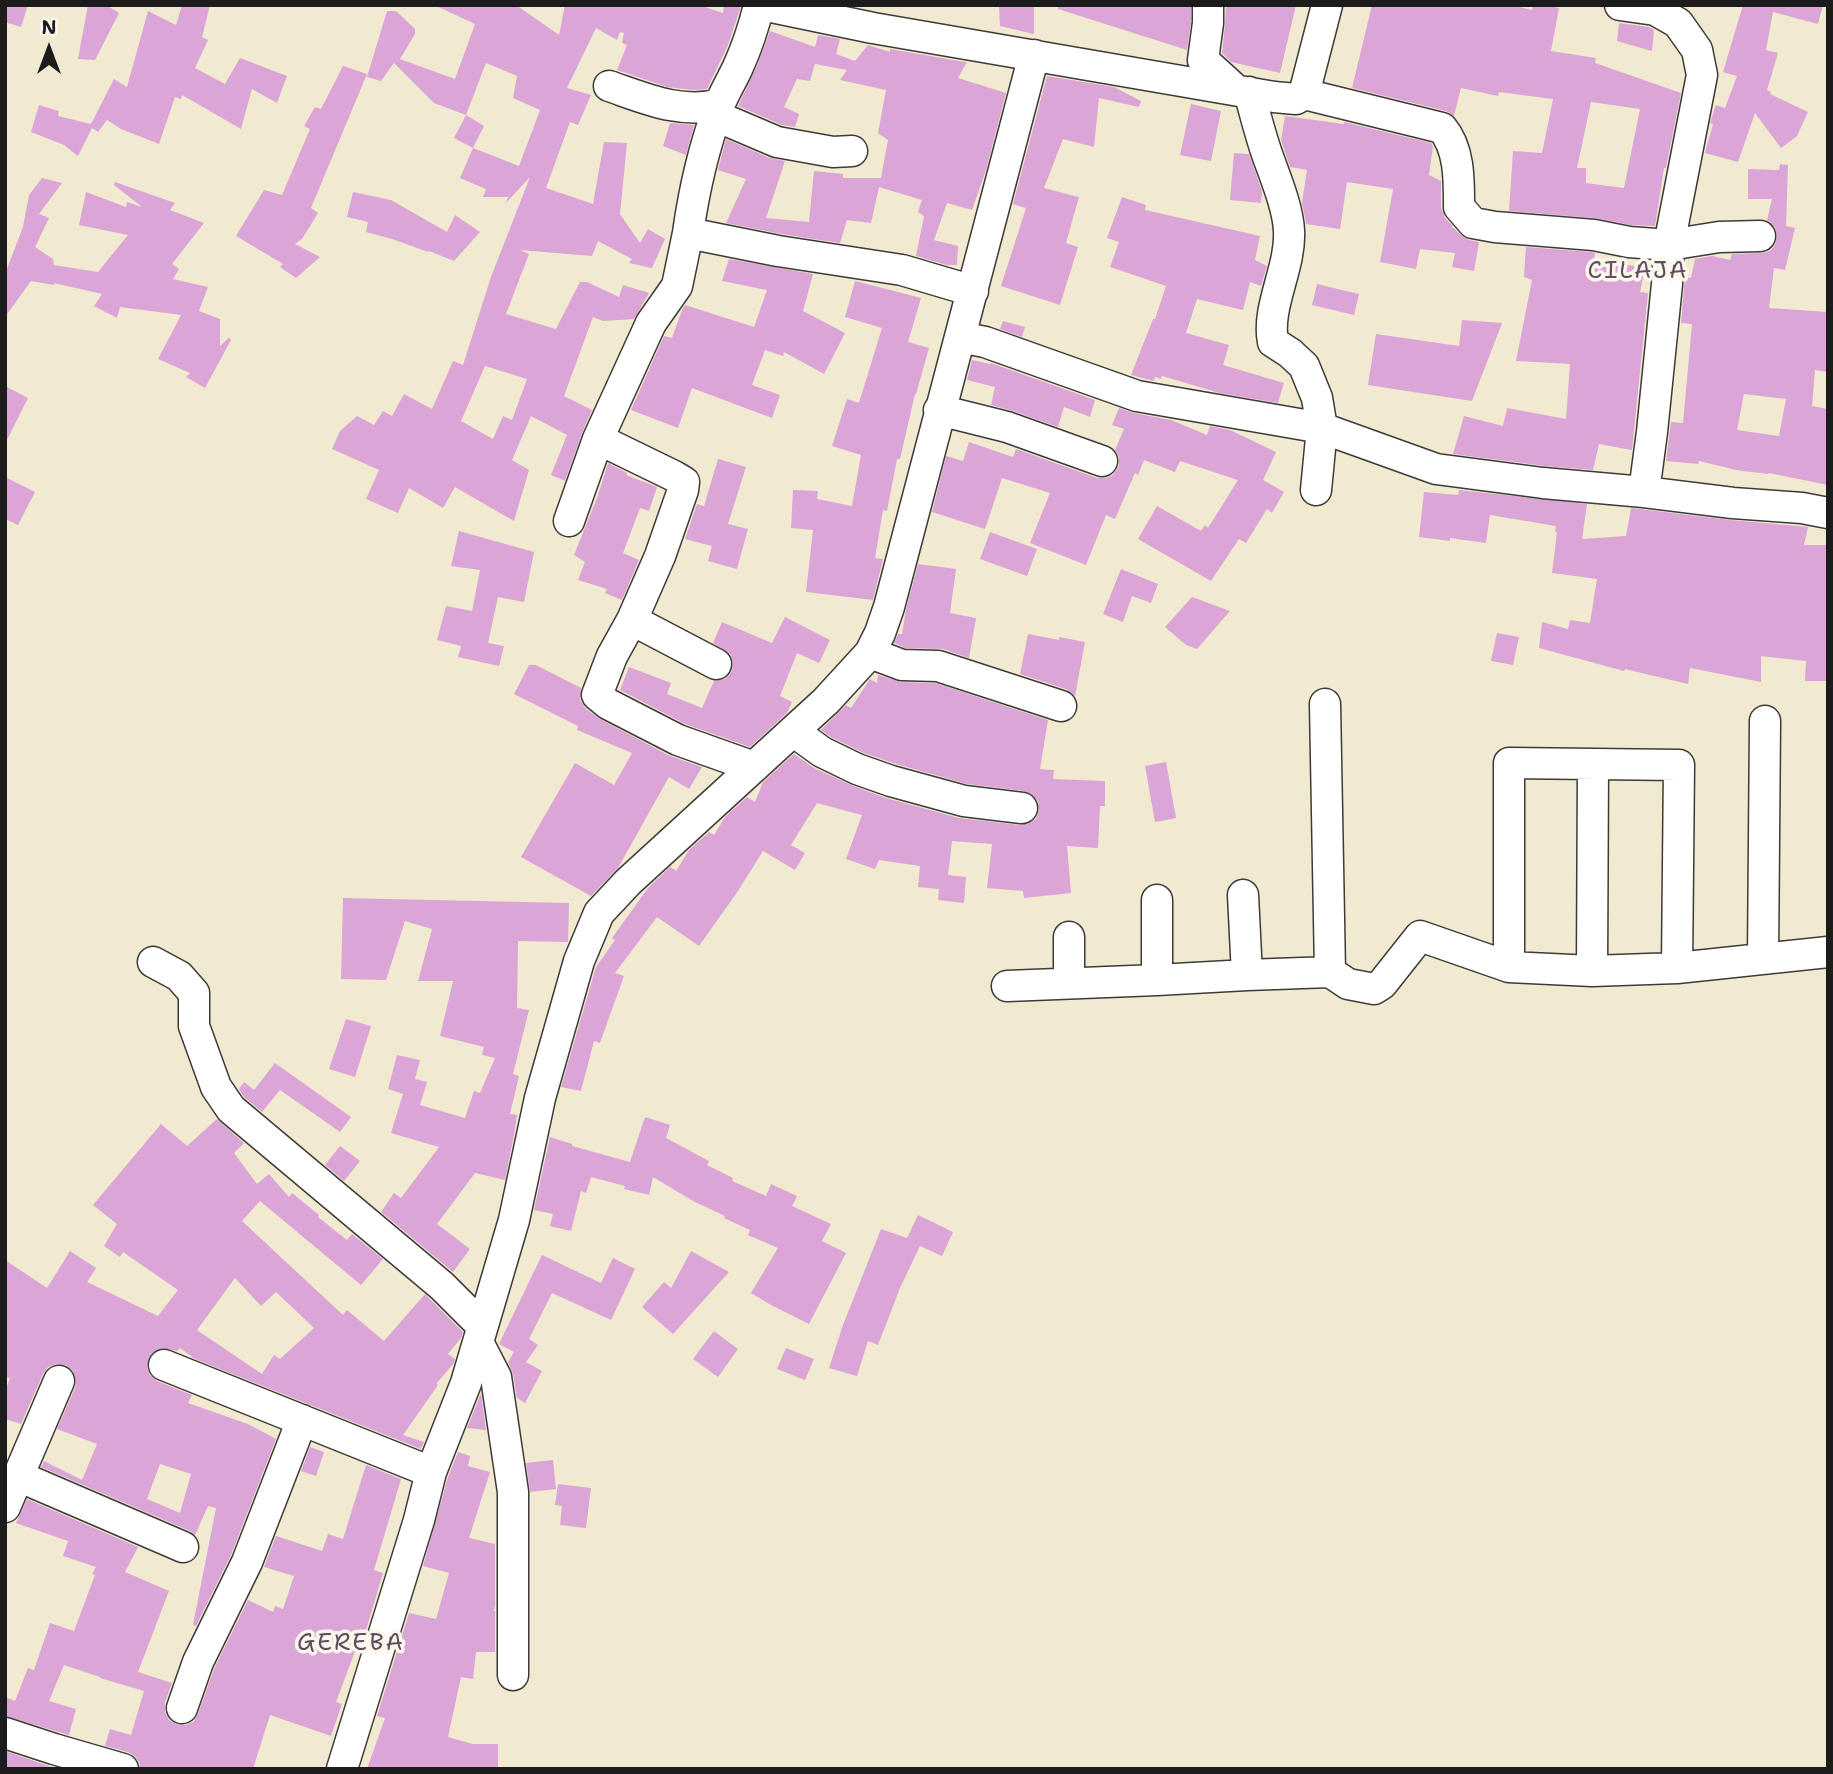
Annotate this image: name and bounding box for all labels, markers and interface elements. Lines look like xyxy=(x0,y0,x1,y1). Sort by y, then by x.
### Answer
north arrow xyxy=(14,14,84,84)
text: N xyxy=(41,15,57,40)
district label: CILAJA xyxy=(1588,258,1688,286)
district label: GEREBA xyxy=(298,1630,404,1658)

